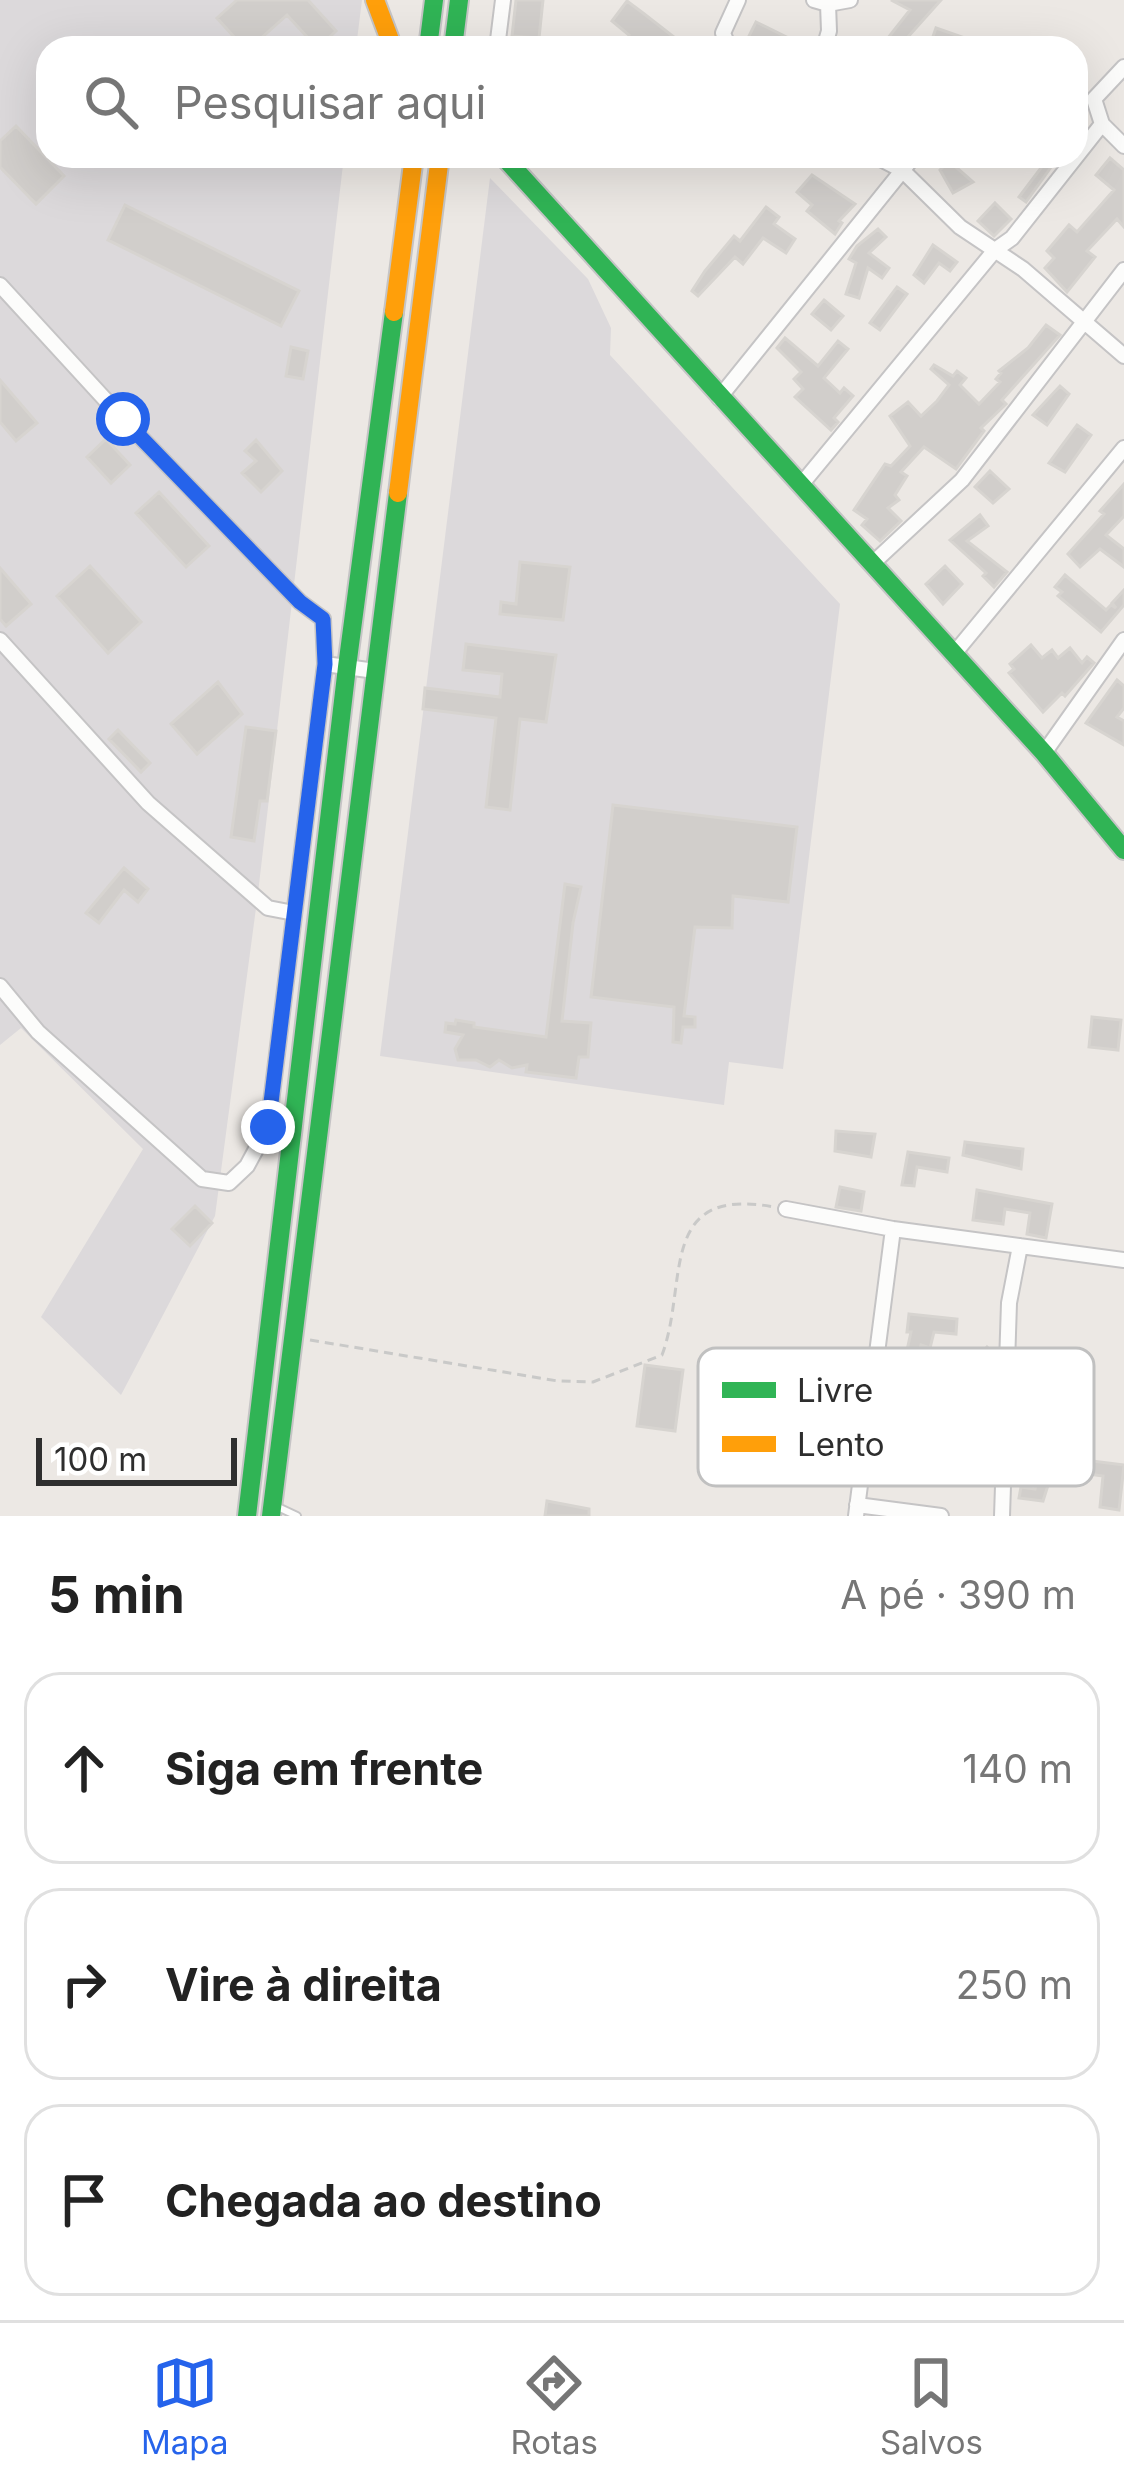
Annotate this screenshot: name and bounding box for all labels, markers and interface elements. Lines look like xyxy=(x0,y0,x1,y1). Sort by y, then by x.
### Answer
search box xyxy=(36,36,1088,168)
icon: search xyxy=(78,69,144,135)
text: Pesquisar aqui xyxy=(174,75,487,130)
route start xyxy=(96,392,150,446)
route end xyxy=(241,1100,295,1154)
legend xyxy=(698,1348,1094,1486)
text: Livre xyxy=(797,1370,873,1410)
text: Lento xyxy=(797,1424,885,1464)
scale bar xyxy=(36,1432,237,1485)
text: 100 m xyxy=(54,1439,147,1479)
text: 5 min xyxy=(48,1564,185,1625)
text: A pé · 390 m xyxy=(840,1571,1076,1618)
icon: ahead xyxy=(51,1735,117,1801)
text: Siga em frente xyxy=(165,1741,483,1796)
text: 140 m xyxy=(962,1745,1073,1792)
icon: right xyxy=(51,1951,117,2017)
text: Vire à direita xyxy=(165,1957,442,2012)
text: 250 m xyxy=(956,1961,1073,2008)
icon: arrive xyxy=(51,2167,117,2233)
text: Chegada ao destino xyxy=(165,2173,602,2228)
tab: Mapa xyxy=(141,2350,228,2462)
tab: Rotas xyxy=(510,2350,598,2462)
tab: Salvos xyxy=(880,2350,983,2462)

